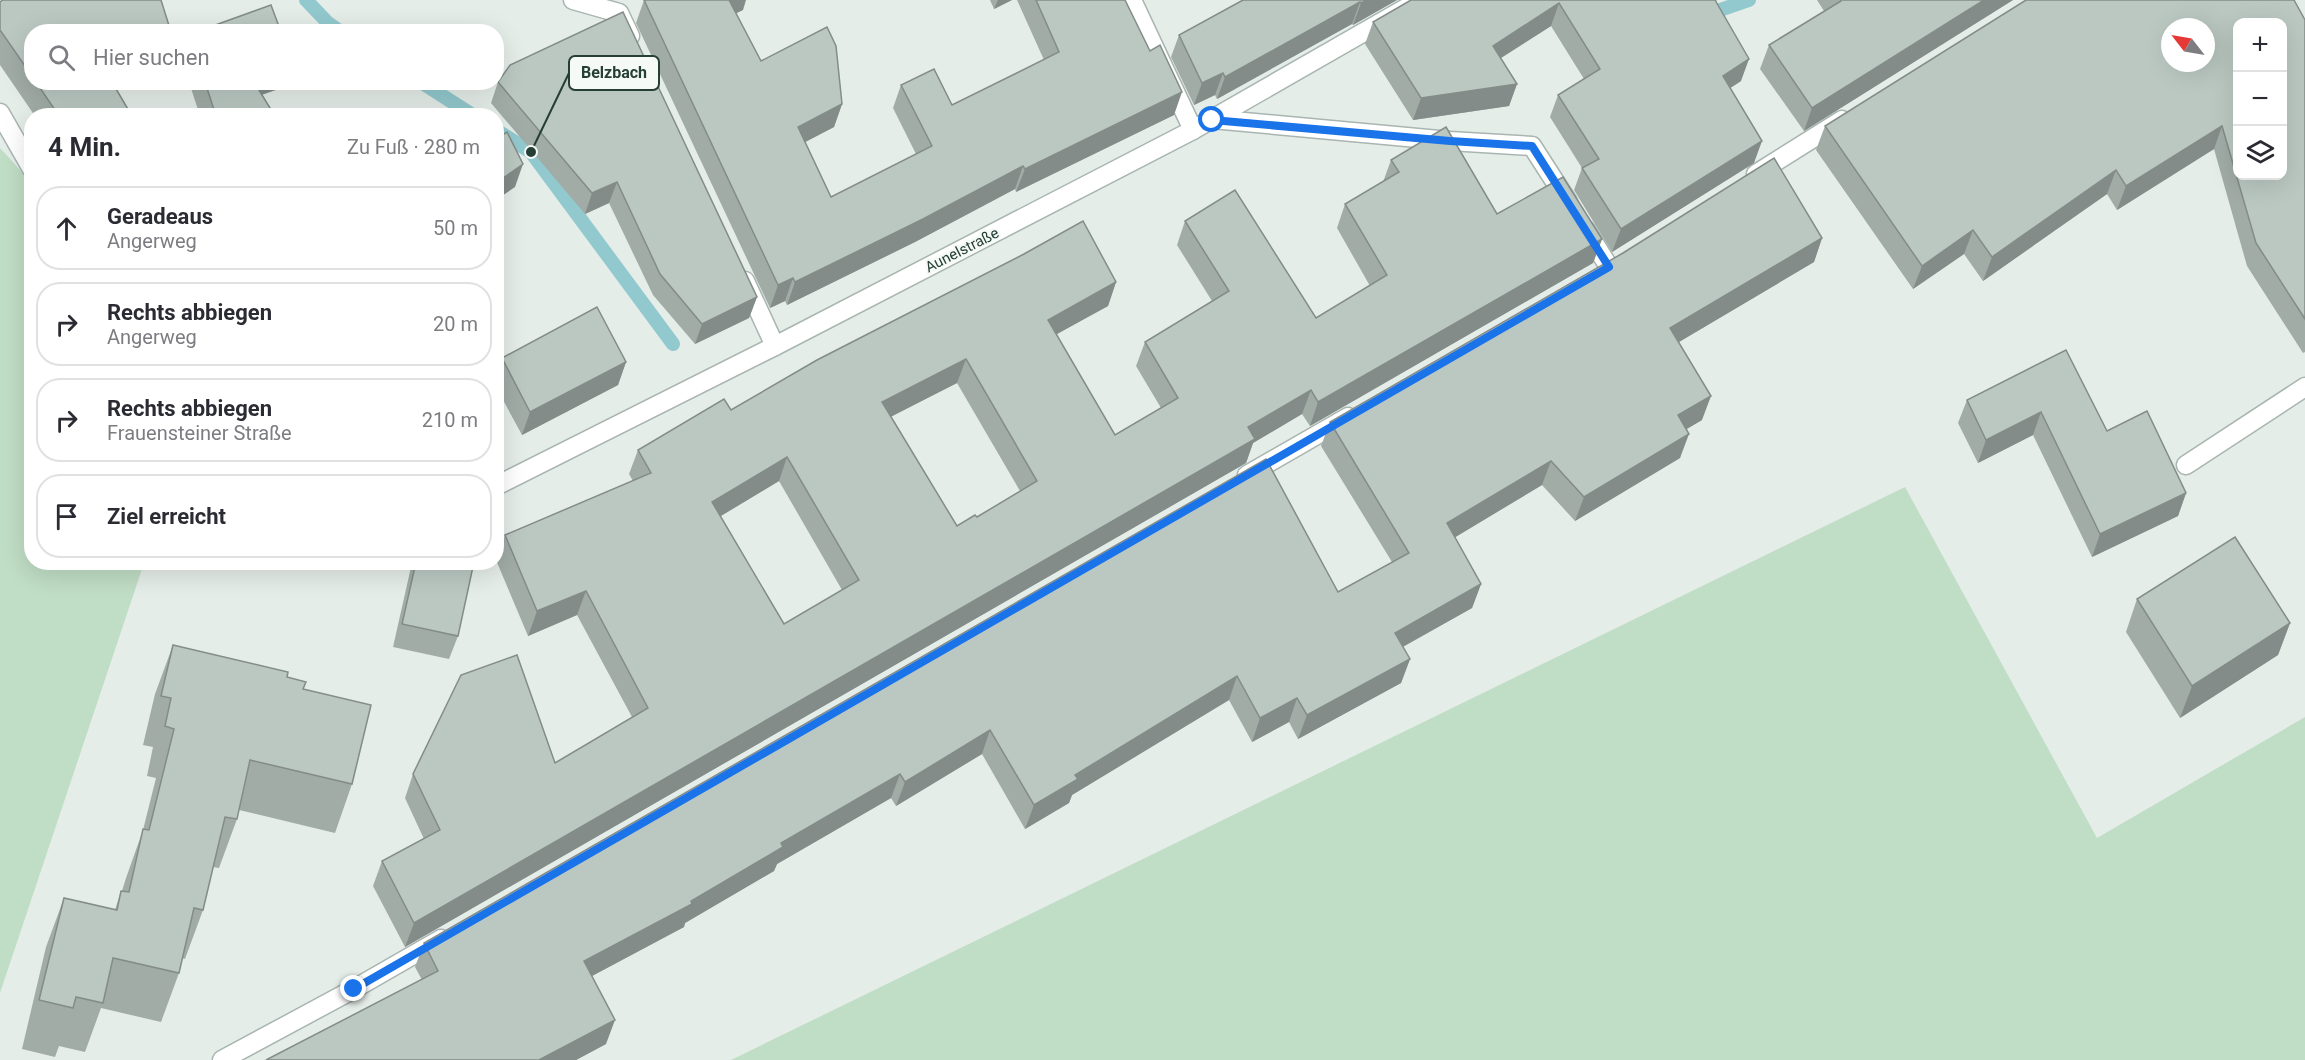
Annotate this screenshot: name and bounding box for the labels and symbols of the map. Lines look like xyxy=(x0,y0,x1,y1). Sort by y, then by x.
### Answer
north arrow xyxy=(2161,18,2215,72)
callout: Belzbach xyxy=(569,56,659,90)
text: Belzbach xyxy=(581,63,647,82)
route start xyxy=(1198,106,1224,132)
street label: Aunelstraße xyxy=(922,224,1002,276)
route end xyxy=(340,975,366,1001)

